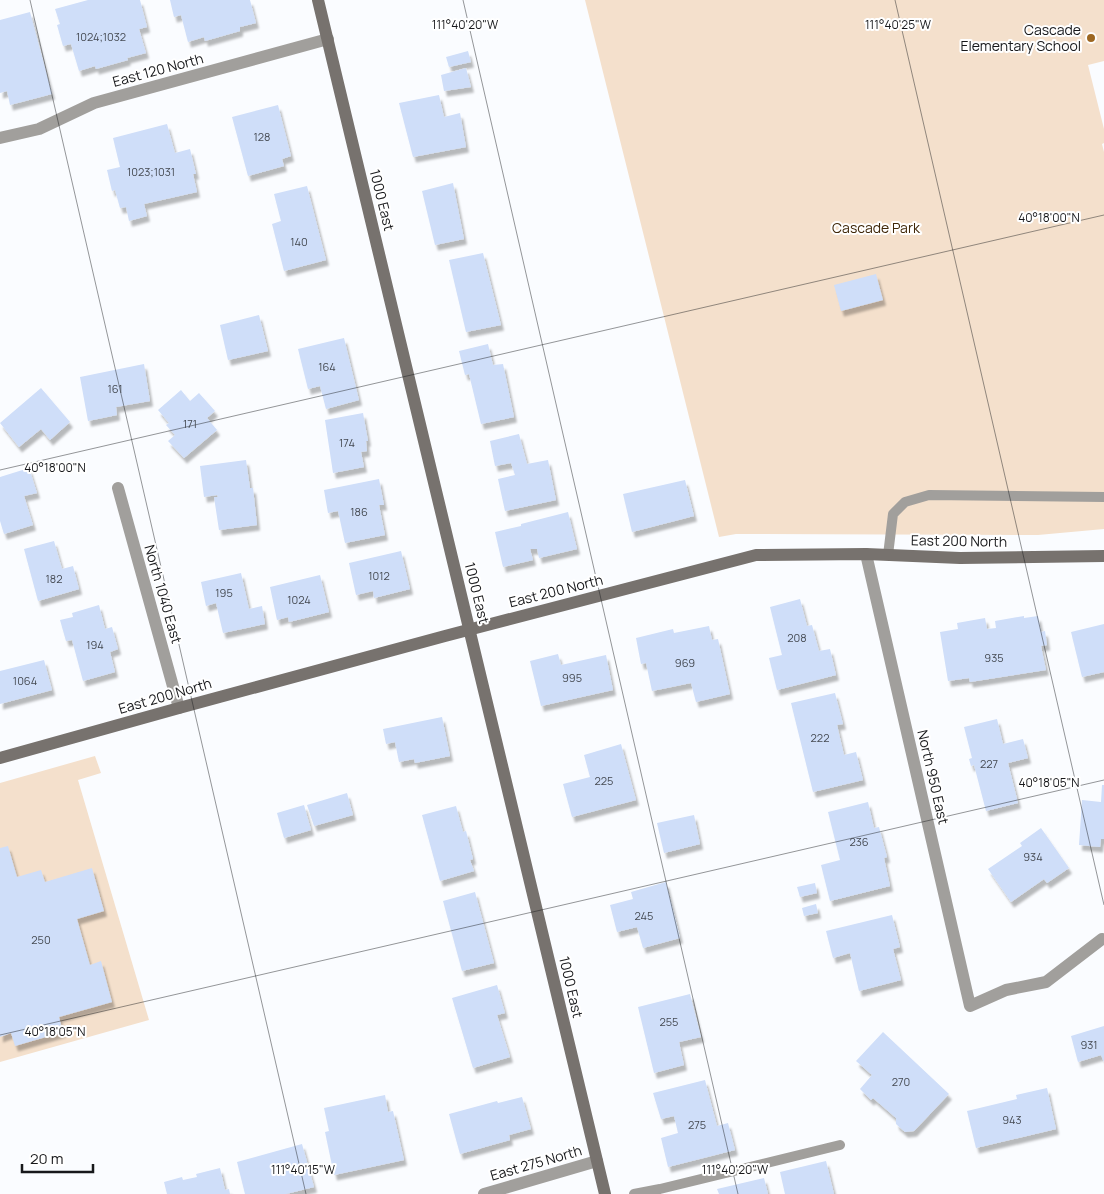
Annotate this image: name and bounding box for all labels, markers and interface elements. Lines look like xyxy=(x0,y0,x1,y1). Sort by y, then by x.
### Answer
text: 111°40'20"W xyxy=(432,16,499,33)
text: 111°40'25"W xyxy=(865,16,932,33)
place label: Cascade Elementary School xyxy=(961,20,1081,55)
house number: 1024;1032 xyxy=(76,29,126,44)
marker: Cascade Elementary School xyxy=(1085,32,1097,44)
street label: East 120 North xyxy=(110,48,205,91)
house number: 128 xyxy=(254,129,270,144)
house number: 1023;1031 xyxy=(127,164,175,179)
street label: 1000 East xyxy=(366,167,399,233)
text: 40°18'00"N xyxy=(1018,209,1080,226)
park label: Cascade Park xyxy=(832,218,921,237)
house number: 140 xyxy=(290,234,308,249)
house number: 164 xyxy=(318,359,336,374)
house number: 161 xyxy=(107,381,123,396)
house number: 171 xyxy=(183,416,197,431)
house number: 174 xyxy=(339,435,355,450)
text: 40°18'00"N xyxy=(24,459,86,476)
house number: 186 xyxy=(350,504,368,519)
street label: East 200 North xyxy=(911,530,1007,551)
street label: North 1040 East xyxy=(140,542,187,646)
street label: 1000 East xyxy=(461,560,494,626)
house number: 1012 xyxy=(368,568,390,583)
street label: East 200 North xyxy=(507,570,605,611)
house number: 182 xyxy=(46,571,62,586)
house number: 195 xyxy=(215,585,233,600)
house number: 1024 xyxy=(287,592,311,607)
house number: 208 xyxy=(787,630,807,645)
house number: 194 xyxy=(86,637,104,652)
house number: 935 xyxy=(984,650,1004,665)
house number: 969 xyxy=(675,655,695,670)
house number: 995 xyxy=(562,670,582,685)
house number: 1064 xyxy=(13,673,37,688)
street label: East 200 North xyxy=(116,673,214,718)
street label: North 950 East xyxy=(913,728,954,826)
house number: 222 xyxy=(811,730,829,745)
house number: 227 xyxy=(980,756,998,771)
house number: 225 xyxy=(595,773,613,788)
text: 40°18'05"N xyxy=(1018,774,1080,791)
house number: 236 xyxy=(849,834,869,849)
house number: 934 xyxy=(1023,849,1043,864)
house number: 245 xyxy=(635,908,653,923)
house number: 250 xyxy=(31,932,51,947)
street label: 1000 East xyxy=(555,954,588,1020)
house number: 255 xyxy=(660,1014,678,1029)
text: 40°18'05"N xyxy=(24,1023,86,1040)
house number: 931 xyxy=(1080,1037,1098,1052)
house number: 270 xyxy=(892,1074,910,1089)
house number: 943 xyxy=(1002,1112,1022,1127)
house number: 275 xyxy=(688,1117,706,1132)
street label: East 275 North xyxy=(488,1140,584,1185)
scale bar xyxy=(22,1142,94,1174)
text: 20 m xyxy=(30,1148,63,1169)
text: 111°40'15"W xyxy=(271,1161,336,1178)
text: 111°40'20"W xyxy=(702,1161,769,1178)

